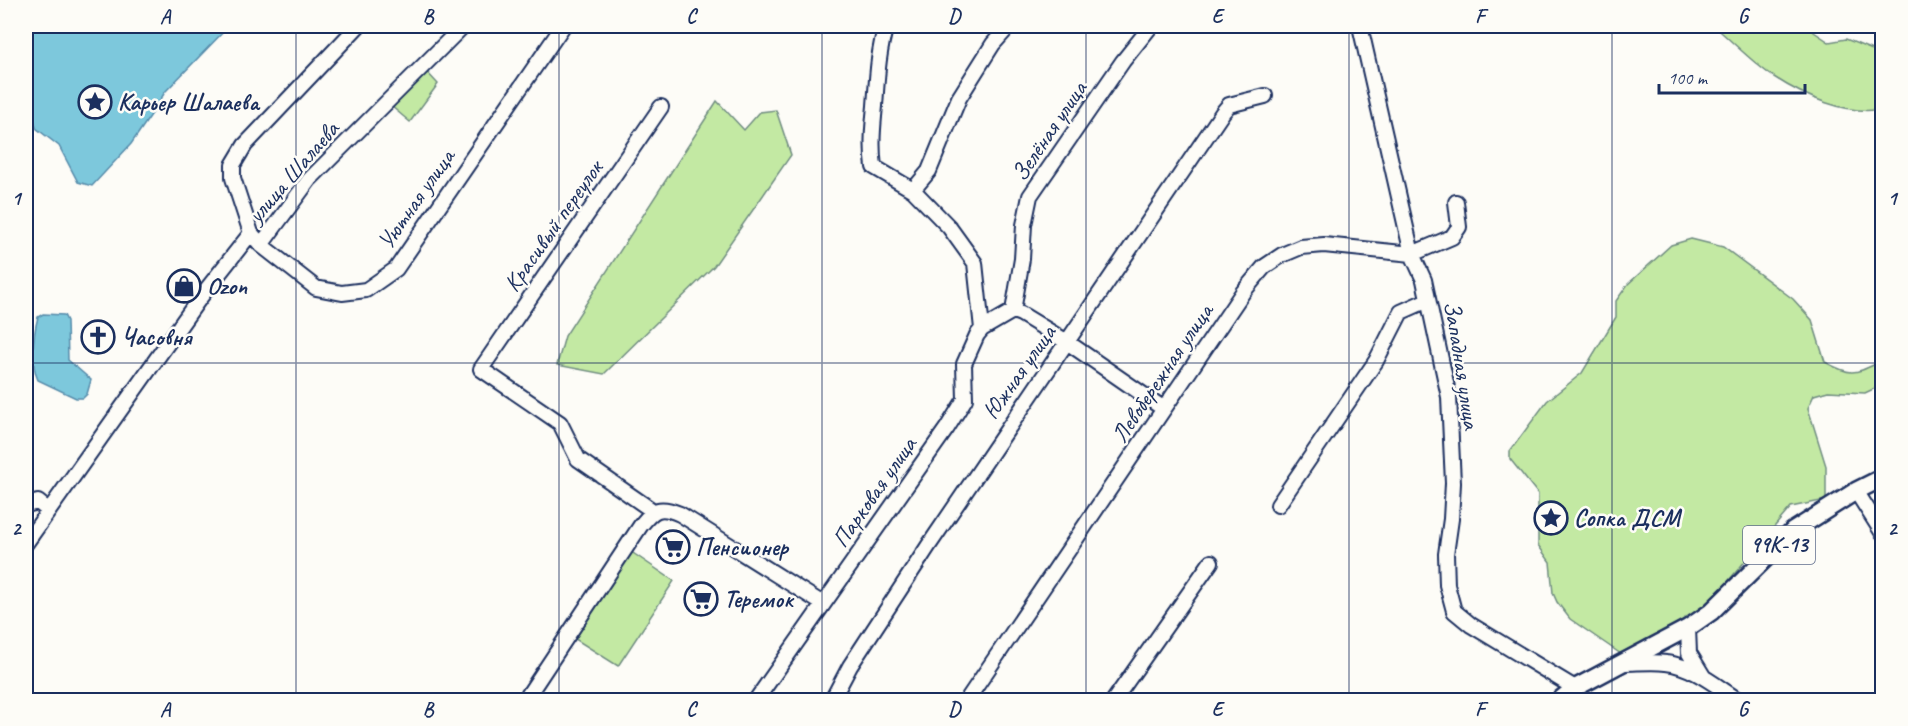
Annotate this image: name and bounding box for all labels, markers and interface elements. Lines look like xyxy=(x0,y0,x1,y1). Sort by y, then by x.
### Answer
text: A xyxy=(160,4,172,29)
text: B xyxy=(423,4,435,29)
text: C xyxy=(686,4,698,29)
text: D xyxy=(948,4,962,29)
text: E xyxy=(1212,4,1226,29)
text: F xyxy=(1475,4,1489,29)
text: G xyxy=(1738,4,1751,29)
scale bar xyxy=(1659,57,1804,95)
text: 100 m xyxy=(1668,67,1709,89)
street label: Зелёная улица xyxy=(1005,74,1094,187)
place icon: Карьер Шалаева xyxy=(77,84,113,120)
place label: Карьер Шалаева xyxy=(118,87,261,117)
street label: улица Шалаева xyxy=(239,114,346,231)
street label: Уютная улица xyxy=(371,142,462,255)
street label: Красивый переулок xyxy=(497,153,610,297)
text: 1 xyxy=(12,186,23,211)
text: 1 xyxy=(1888,186,1899,211)
shop icon: Ozon xyxy=(166,268,202,304)
place label: Ozon xyxy=(207,271,248,301)
street label: Левобережная улица xyxy=(1105,296,1221,448)
street label: Западная улица xyxy=(1437,299,1487,433)
street label: Южная улица xyxy=(976,318,1063,425)
church icon: Часовня xyxy=(80,319,116,355)
place label: Часовня xyxy=(121,322,193,352)
street label: Парковая улица xyxy=(825,430,924,553)
place icon: Сопка ДСМ xyxy=(1533,500,1569,536)
place label: Сопка ДСМ xyxy=(1574,503,1683,533)
text: 2 xyxy=(12,516,23,541)
text: 2 xyxy=(1888,516,1899,541)
road number: 99К-13 xyxy=(1743,526,1815,564)
supermarket icon: Пенсионер xyxy=(655,529,691,565)
place label: Пенсионер xyxy=(696,532,790,562)
supermarket icon: Теремок xyxy=(683,581,719,617)
place label: Теремок xyxy=(724,584,795,614)
text: A xyxy=(160,697,172,722)
text: B xyxy=(423,697,435,722)
text: C xyxy=(686,697,698,722)
text: D xyxy=(948,697,962,722)
text: E xyxy=(1212,697,1226,722)
text: F xyxy=(1475,697,1489,722)
text: G xyxy=(1738,697,1751,722)

